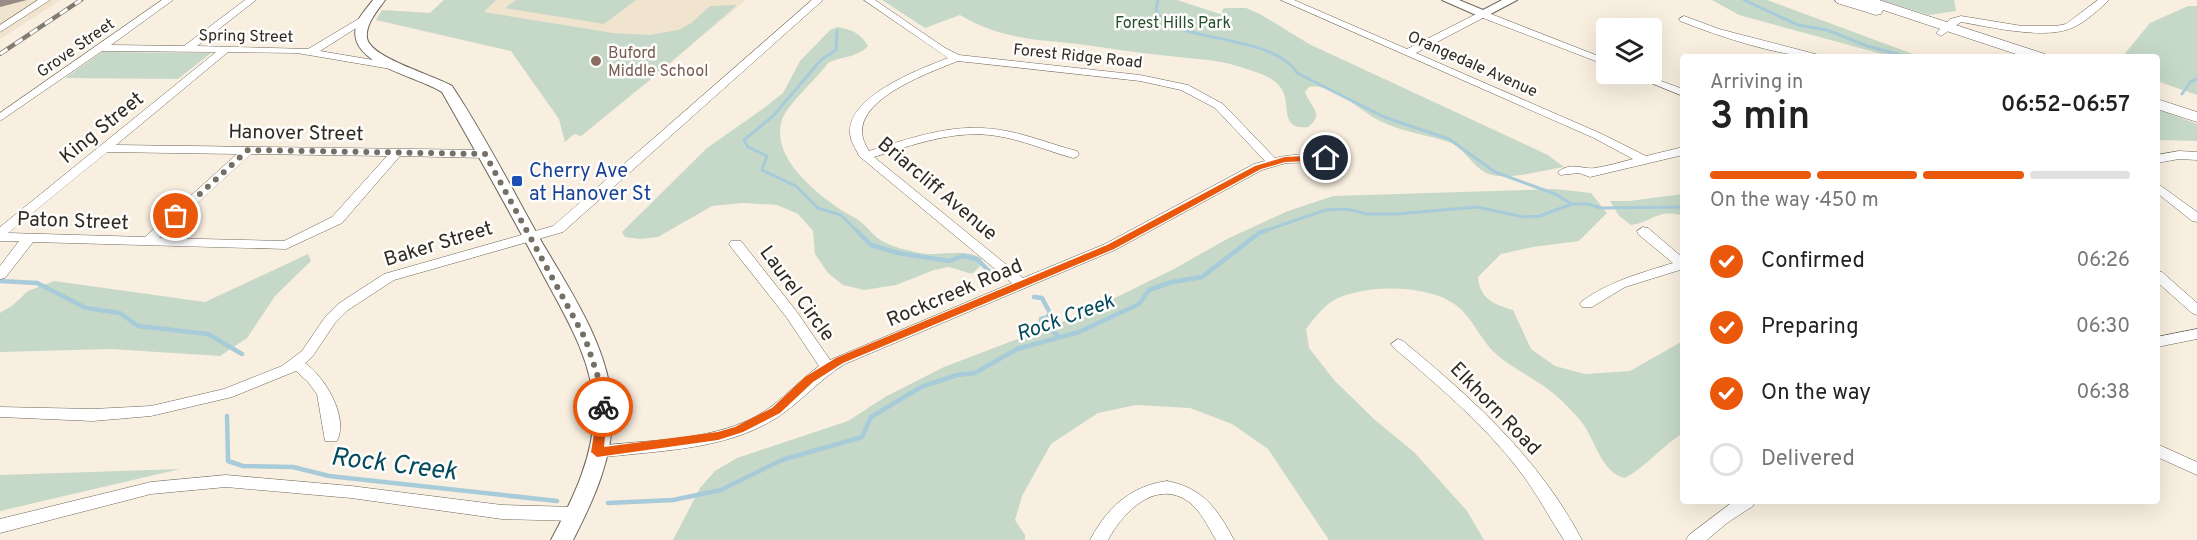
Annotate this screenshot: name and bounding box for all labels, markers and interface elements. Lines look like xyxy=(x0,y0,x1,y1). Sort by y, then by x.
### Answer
park label: Forest Hills Park xyxy=(1115,14,1231,34)
street label: Grove Street xyxy=(33,15,119,83)
map controls xyxy=(1596,18,1662,84)
button: layers xyxy=(1596,18,1662,84)
street label: Spring Street xyxy=(198,26,294,48)
street label: Orangedale Avenue xyxy=(1404,27,1540,102)
street label: Forest Ridge Road xyxy=(1012,40,1143,74)
place label: Buford Middle School xyxy=(608,44,708,82)
marker: Buford Middle School xyxy=(589,54,603,68)
text: Arriving in xyxy=(1710,70,1803,96)
street label: King Street xyxy=(55,87,150,170)
text: 06:52–06:57 xyxy=(2001,92,2130,119)
text: 3 min xyxy=(1710,94,1810,143)
street label: Hanover Street xyxy=(228,120,364,148)
street label: Briarcliff Avenue xyxy=(871,132,1002,247)
pin xyxy=(1300,132,1351,183)
icon: home xyxy=(1309,141,1342,174)
place label: Cherry Ave at Hanover St xyxy=(529,159,651,208)
marker: Cherry Ave at Hanover St xyxy=(510,174,524,188)
text: On the way · 450 m xyxy=(1710,188,1879,214)
pin xyxy=(150,190,201,241)
icon: bag xyxy=(159,199,192,232)
street label: Paton Street xyxy=(17,207,129,237)
street label: Baker Street xyxy=(381,216,496,274)
street label: Laurel Circle xyxy=(753,241,840,347)
icon: check xyxy=(1710,245,1743,278)
text: Confirmed xyxy=(1761,248,1865,275)
text: 06:26 xyxy=(2077,248,2130,274)
street label: Rockcreek Road xyxy=(883,254,1027,334)
water label: Rock Creek xyxy=(1013,288,1119,349)
icon: check xyxy=(1710,311,1743,344)
text: Preparing xyxy=(1761,314,1859,341)
text: 06:30 xyxy=(2076,314,2130,340)
street label: Elkhorn Road xyxy=(1443,357,1546,462)
courier xyxy=(573,377,633,437)
icon: check xyxy=(1710,377,1743,410)
text: On the way xyxy=(1761,380,1871,407)
text: 06:38 xyxy=(2076,380,2130,406)
icon: bike xyxy=(587,391,620,424)
water label: Rock Creek xyxy=(329,441,460,490)
text: Delivered xyxy=(1761,446,1855,473)

